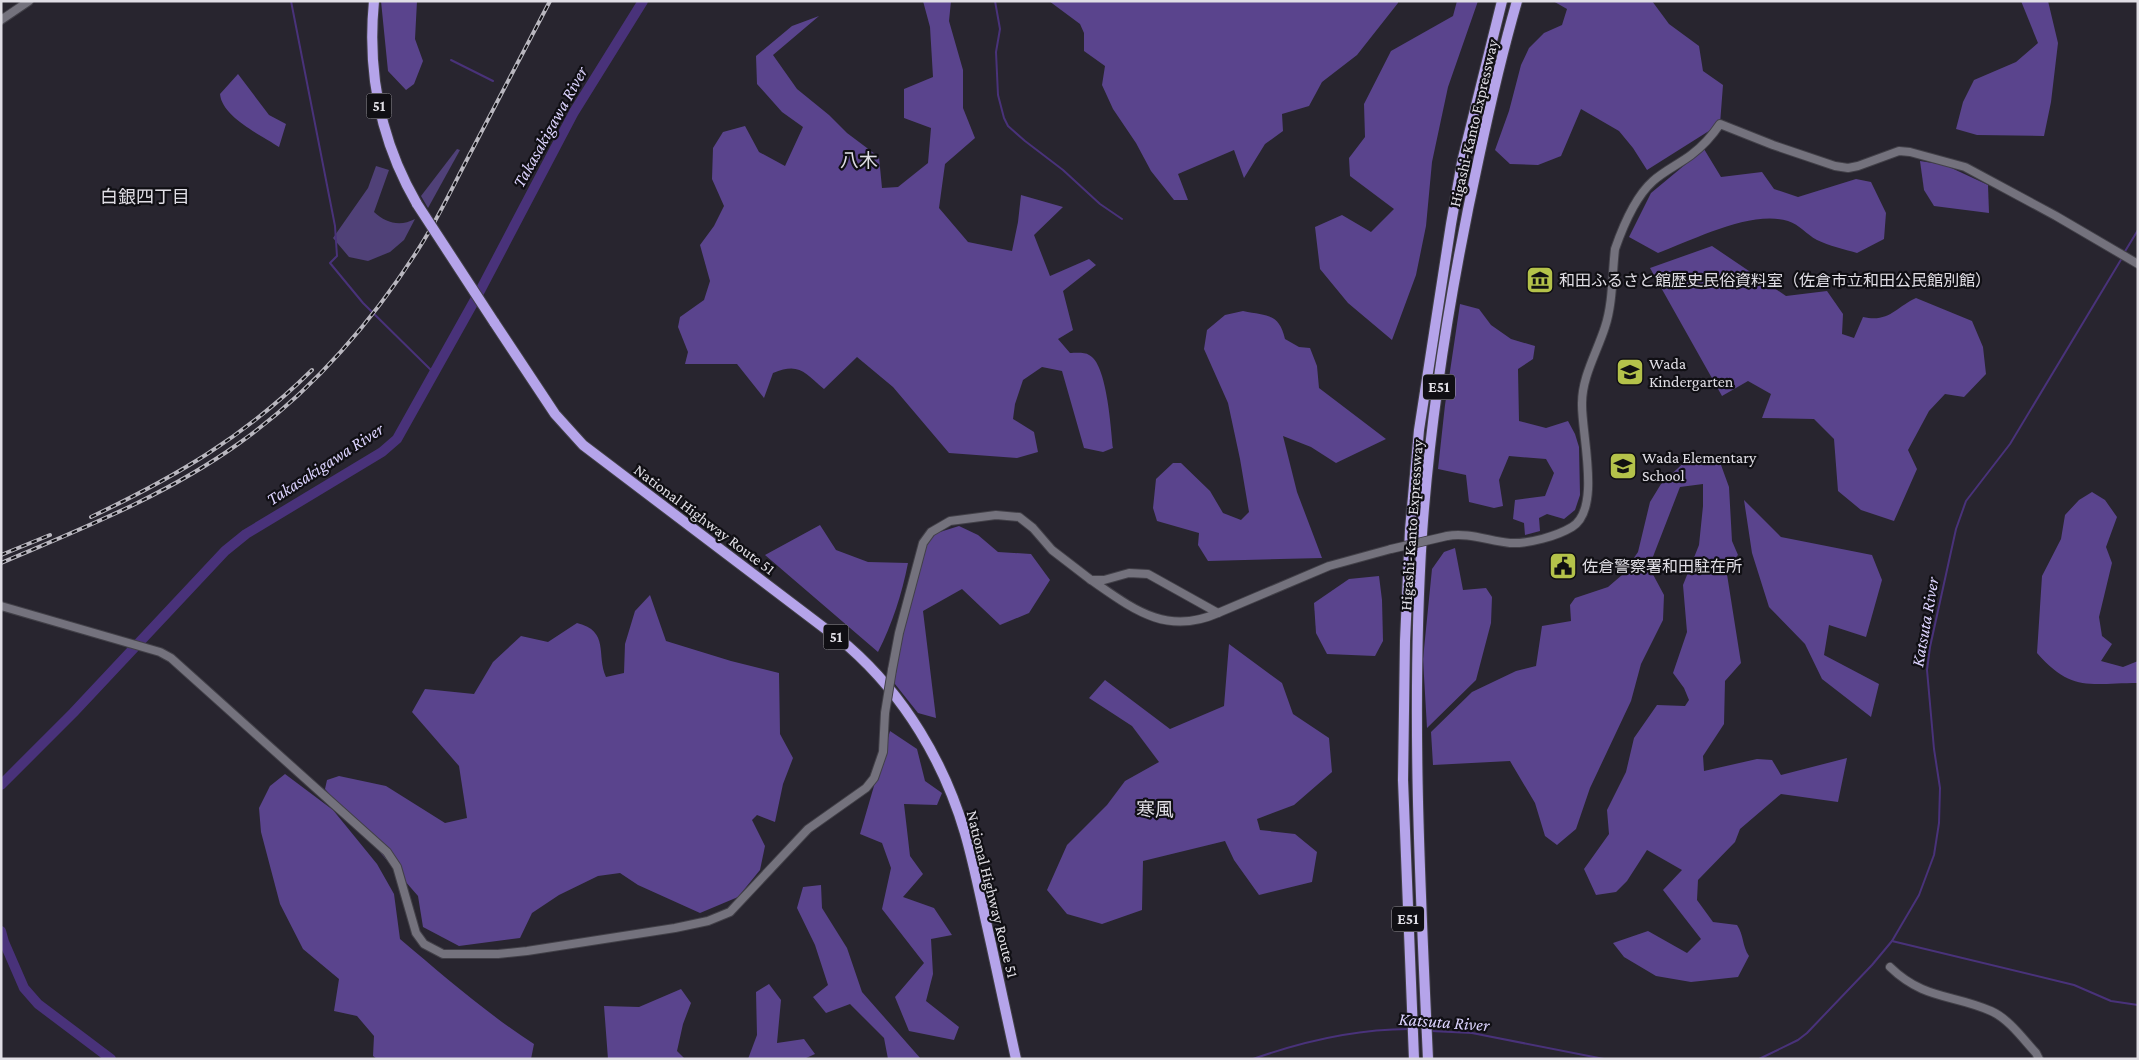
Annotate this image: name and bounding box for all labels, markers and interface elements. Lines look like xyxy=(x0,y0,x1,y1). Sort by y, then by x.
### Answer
street label: Higashi-Kanto Expressway xyxy=(1446,37,1502,209)
water label: Takasakigawa River xyxy=(508,62,592,191)
road number: 51 xyxy=(366,94,392,118)
district label: 八木 xyxy=(840,150,878,171)
district label: 白銀四丁目 xyxy=(100,187,190,207)
museum icon: 和田ふるさと館歴史民俗資料室（佐倉市立和田公民館別館） xyxy=(1525,265,1555,295)
place label: 和田ふるさと館歴史民俗資料室（佐倉市立和田公民館別館） xyxy=(1559,272,1991,289)
place label: Wada Kindergarten xyxy=(1649,355,1734,391)
school or university icon: Wada Kindergarten xyxy=(1615,357,1645,387)
road number: E51 xyxy=(1423,374,1455,400)
water label: Takasakigawa River xyxy=(263,418,388,509)
street label: Higashi-Kanto Expressway xyxy=(1397,438,1427,611)
place label: Wada Elementary School xyxy=(1642,449,1757,484)
school or university icon: Wada Elementary School xyxy=(1608,451,1638,481)
street label: National Highway Route 51 xyxy=(630,461,778,579)
public building icon: 佐倉警察署和田駐在所 xyxy=(1548,551,1578,581)
place label: 佐倉警察署和田駐在所 xyxy=(1582,558,1742,575)
water label: Katsuta River xyxy=(1907,575,1943,668)
road number: 51 xyxy=(824,624,848,650)
district label: 寒風 xyxy=(1136,799,1174,820)
street label: National Highway Route 51 xyxy=(963,809,1022,980)
road number: E51 xyxy=(1392,906,1424,932)
water label: Katsuta River xyxy=(1398,1009,1491,1035)

